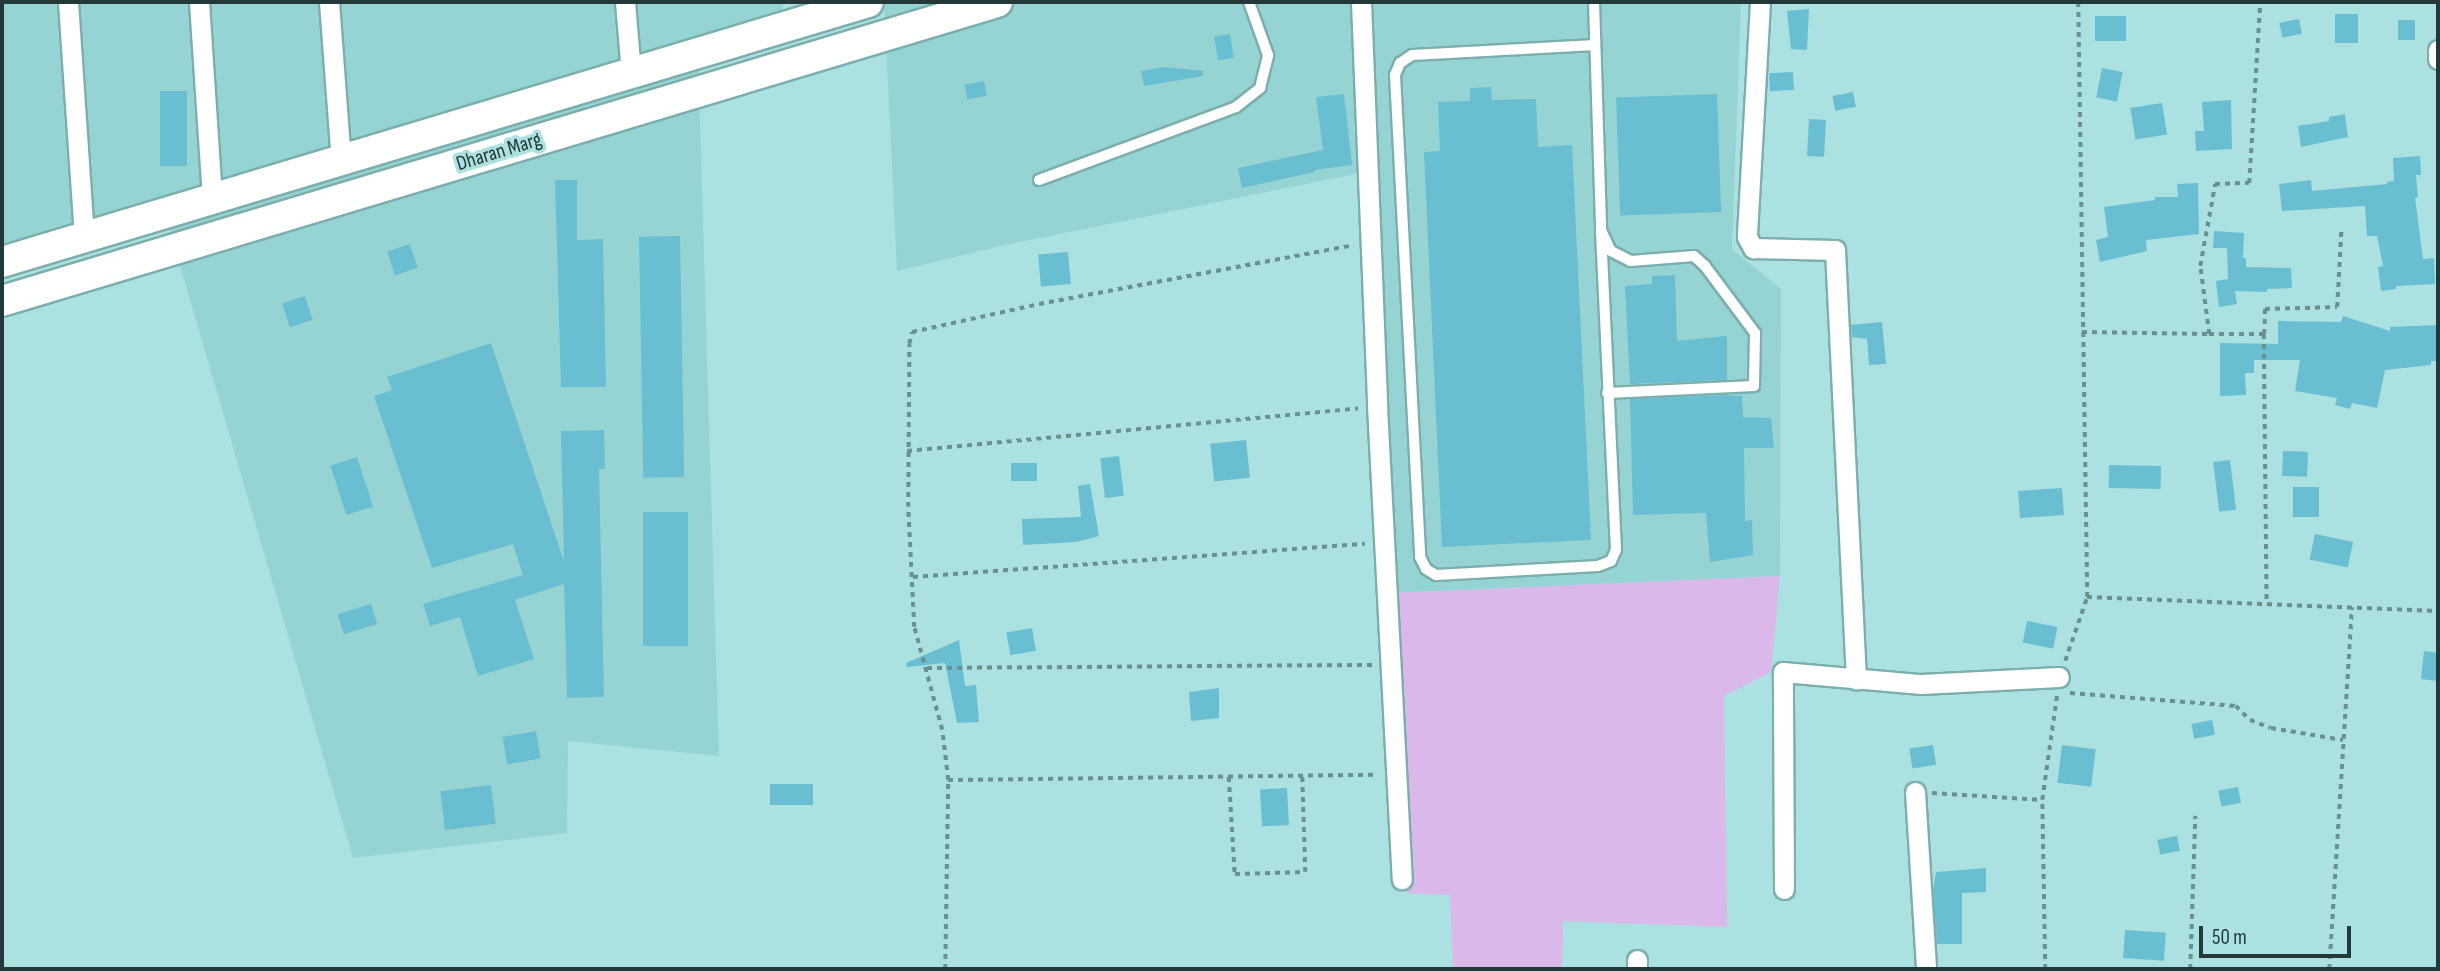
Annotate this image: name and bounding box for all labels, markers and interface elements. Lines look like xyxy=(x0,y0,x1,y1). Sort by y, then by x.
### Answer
street label: Dharan Marg xyxy=(453,127,545,177)
scale bar xyxy=(2202,912,2354,956)
text: 50 m xyxy=(2212,925,2247,950)

